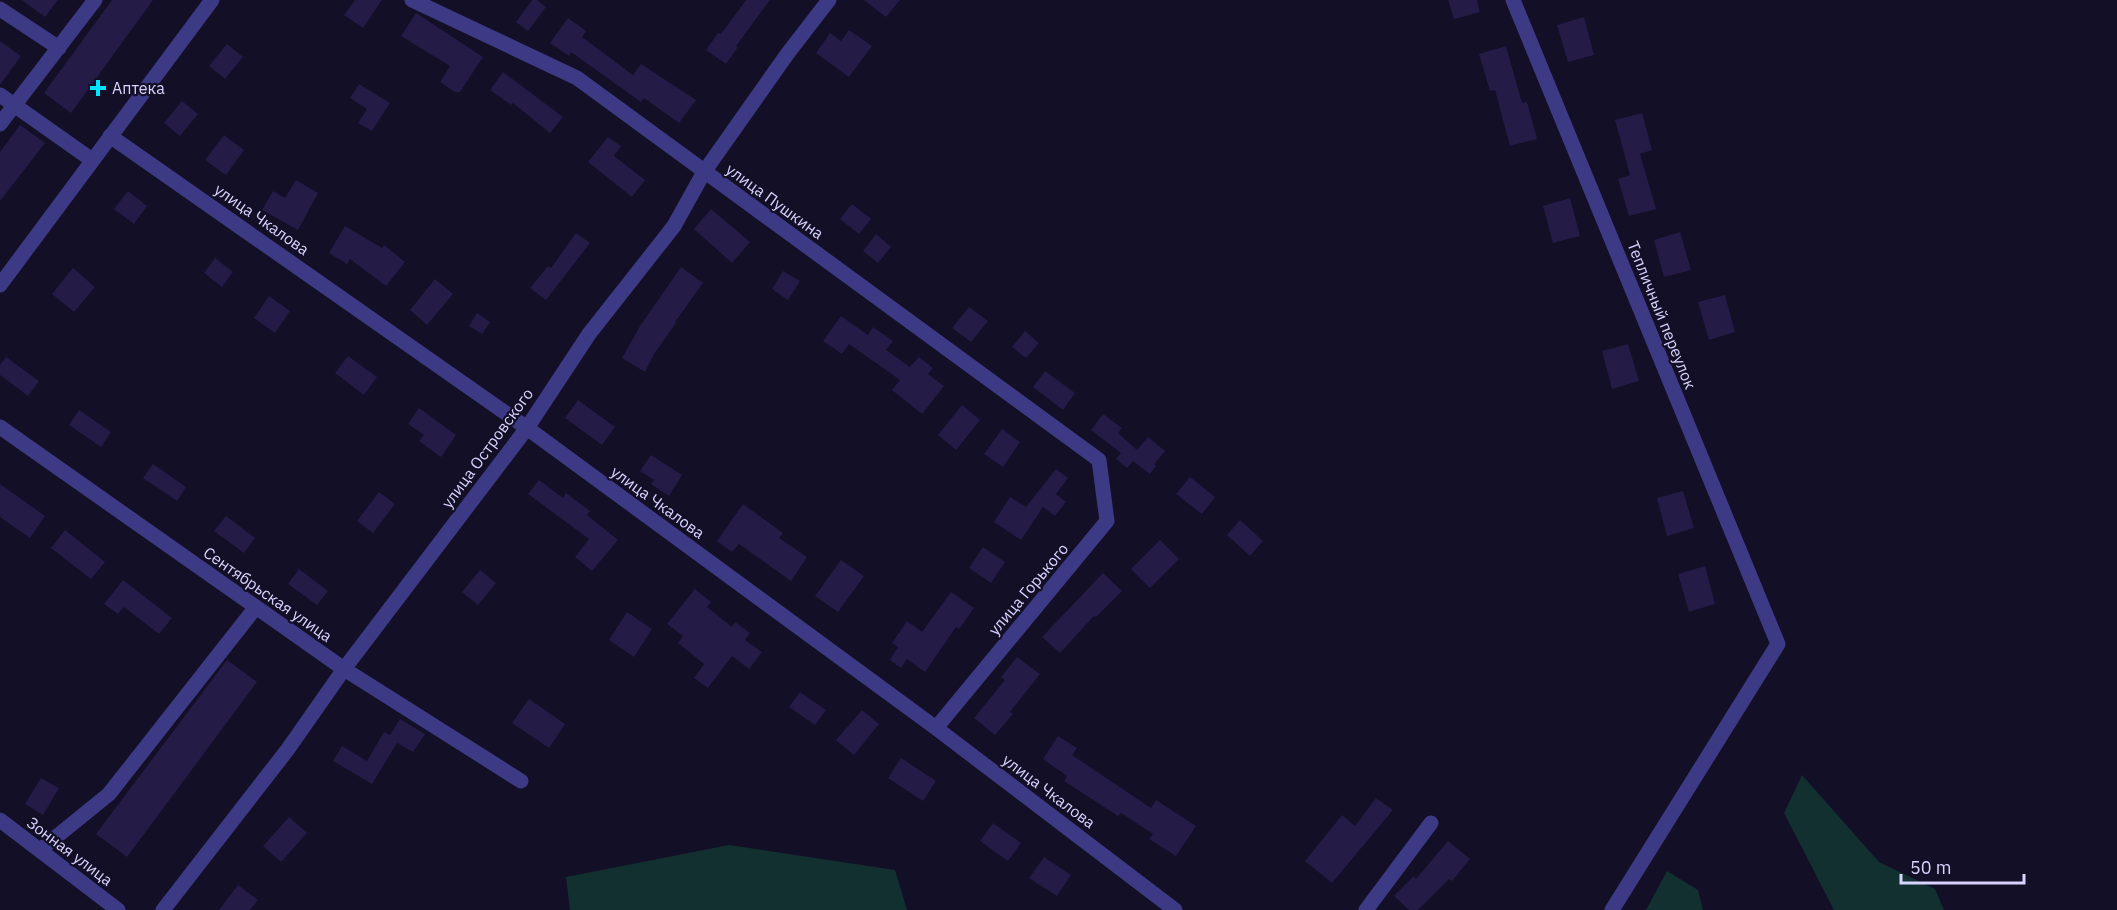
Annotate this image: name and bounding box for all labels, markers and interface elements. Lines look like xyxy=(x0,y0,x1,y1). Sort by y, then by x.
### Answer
place label: Аптека xyxy=(112,78,165,98)
marker: Аптека xyxy=(89,79,107,97)
street label: улица Пушкина xyxy=(722,159,828,243)
street label: улица Чкалова xyxy=(211,179,314,259)
street label: Тепличный переулок xyxy=(1623,238,1701,392)
street label: улица Островского xyxy=(437,384,537,512)
street label: улица Чкалова xyxy=(607,461,709,543)
street label: улица Горького xyxy=(984,539,1072,639)
street label: Сентябрьская улица xyxy=(200,542,337,646)
street label: улица Чкалова xyxy=(999,750,1100,833)
street label: Зонная улица xyxy=(23,812,117,890)
scale bar xyxy=(1901,847,2024,885)
text: 50 m xyxy=(1910,856,1952,879)

